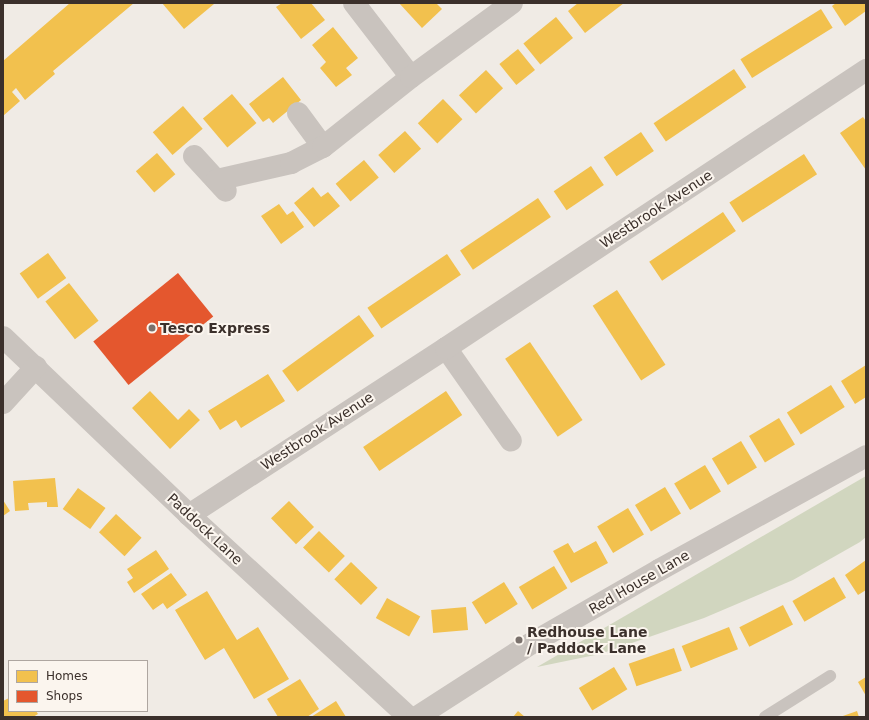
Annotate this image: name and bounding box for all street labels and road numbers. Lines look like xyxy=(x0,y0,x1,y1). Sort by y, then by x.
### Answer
street label: Westbrook Avenue xyxy=(597,166,715,252)
street label: Westbrook Avenue xyxy=(258,388,376,474)
street label: Paddock Lane xyxy=(164,490,246,568)
street label: Red House Lane xyxy=(586,546,692,618)

